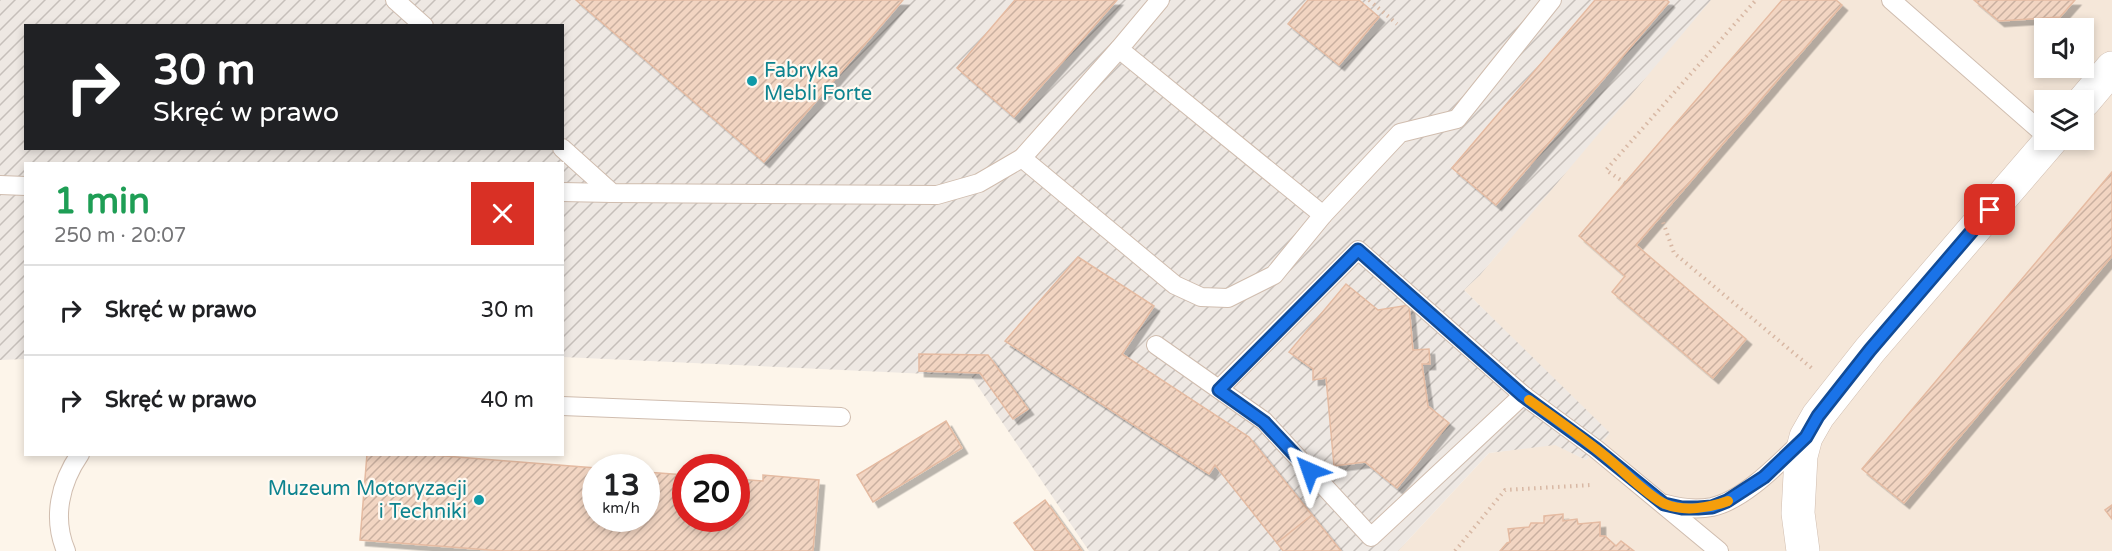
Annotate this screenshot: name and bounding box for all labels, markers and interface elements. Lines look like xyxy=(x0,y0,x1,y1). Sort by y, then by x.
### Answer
map controls xyxy=(2034,18,2094,150)
button: sound xyxy=(2034,18,2094,78)
text: 30 m xyxy=(153,45,255,96)
icon: right xyxy=(54,48,132,126)
place label: Fabryka Mebli Forte xyxy=(764,59,872,106)
marker: Fabryka Mebli Forte xyxy=(745,74,759,88)
button: layers xyxy=(2034,90,2094,150)
text: Skręć w prawo xyxy=(153,96,339,129)
text: 1 min xyxy=(54,180,150,223)
button: close xyxy=(471,182,534,245)
pin xyxy=(1964,184,2015,235)
icon: arrive xyxy=(1973,193,2006,226)
text: 250 m · 20:07 xyxy=(54,224,186,248)
icon: right xyxy=(54,294,87,327)
text: Skręć w prawo xyxy=(105,297,257,323)
text: 30 m xyxy=(480,297,534,323)
icon: right xyxy=(54,384,87,417)
text: Skręć w prawo xyxy=(105,387,257,413)
text: 40 m xyxy=(480,387,534,413)
position arrow xyxy=(1278,439,1342,503)
speed limit sign: 20 xyxy=(672,454,750,532)
text: 13 xyxy=(602,467,640,504)
place label: Muzeum Motoryzacji i Techniki xyxy=(268,477,467,524)
marker: Muzeum Motoryzacji i Techniki xyxy=(472,493,486,507)
text: km/h xyxy=(602,499,640,517)

